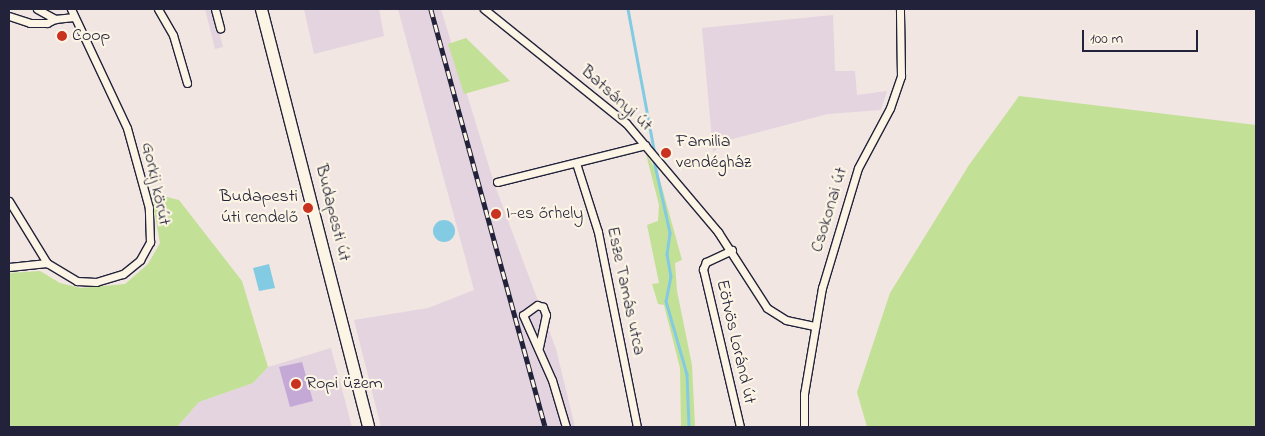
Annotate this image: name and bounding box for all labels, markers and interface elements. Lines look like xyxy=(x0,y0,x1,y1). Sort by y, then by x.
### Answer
scale bar xyxy=(1085,20,1201,52)
place label: Coop xyxy=(72,25,110,47)
text: 100 m xyxy=(1090,28,1123,50)
marker: Coop xyxy=(56,30,68,42)
street label: Batsányi út xyxy=(576,61,656,137)
place label: Familia vendégház xyxy=(676,132,751,174)
street label: Gorkij körút xyxy=(136,140,174,228)
marker: Familia vendégház xyxy=(660,147,672,159)
street label: Budapesti út xyxy=(310,162,354,264)
street label: Csokonai út xyxy=(807,165,853,255)
place label: Budapesti úti rendelő xyxy=(220,187,298,230)
marker: Budapesti úti rendelő xyxy=(302,202,314,214)
place label: I-es őrhely xyxy=(506,203,583,225)
marker: I-es őrhely xyxy=(490,208,502,220)
street label: Esze Tamás utca xyxy=(601,225,649,357)
street label: Eötvös Loránd út xyxy=(710,278,760,406)
place label: Ropi üzem xyxy=(306,373,383,395)
marker: Ropi üzem xyxy=(290,378,302,390)

